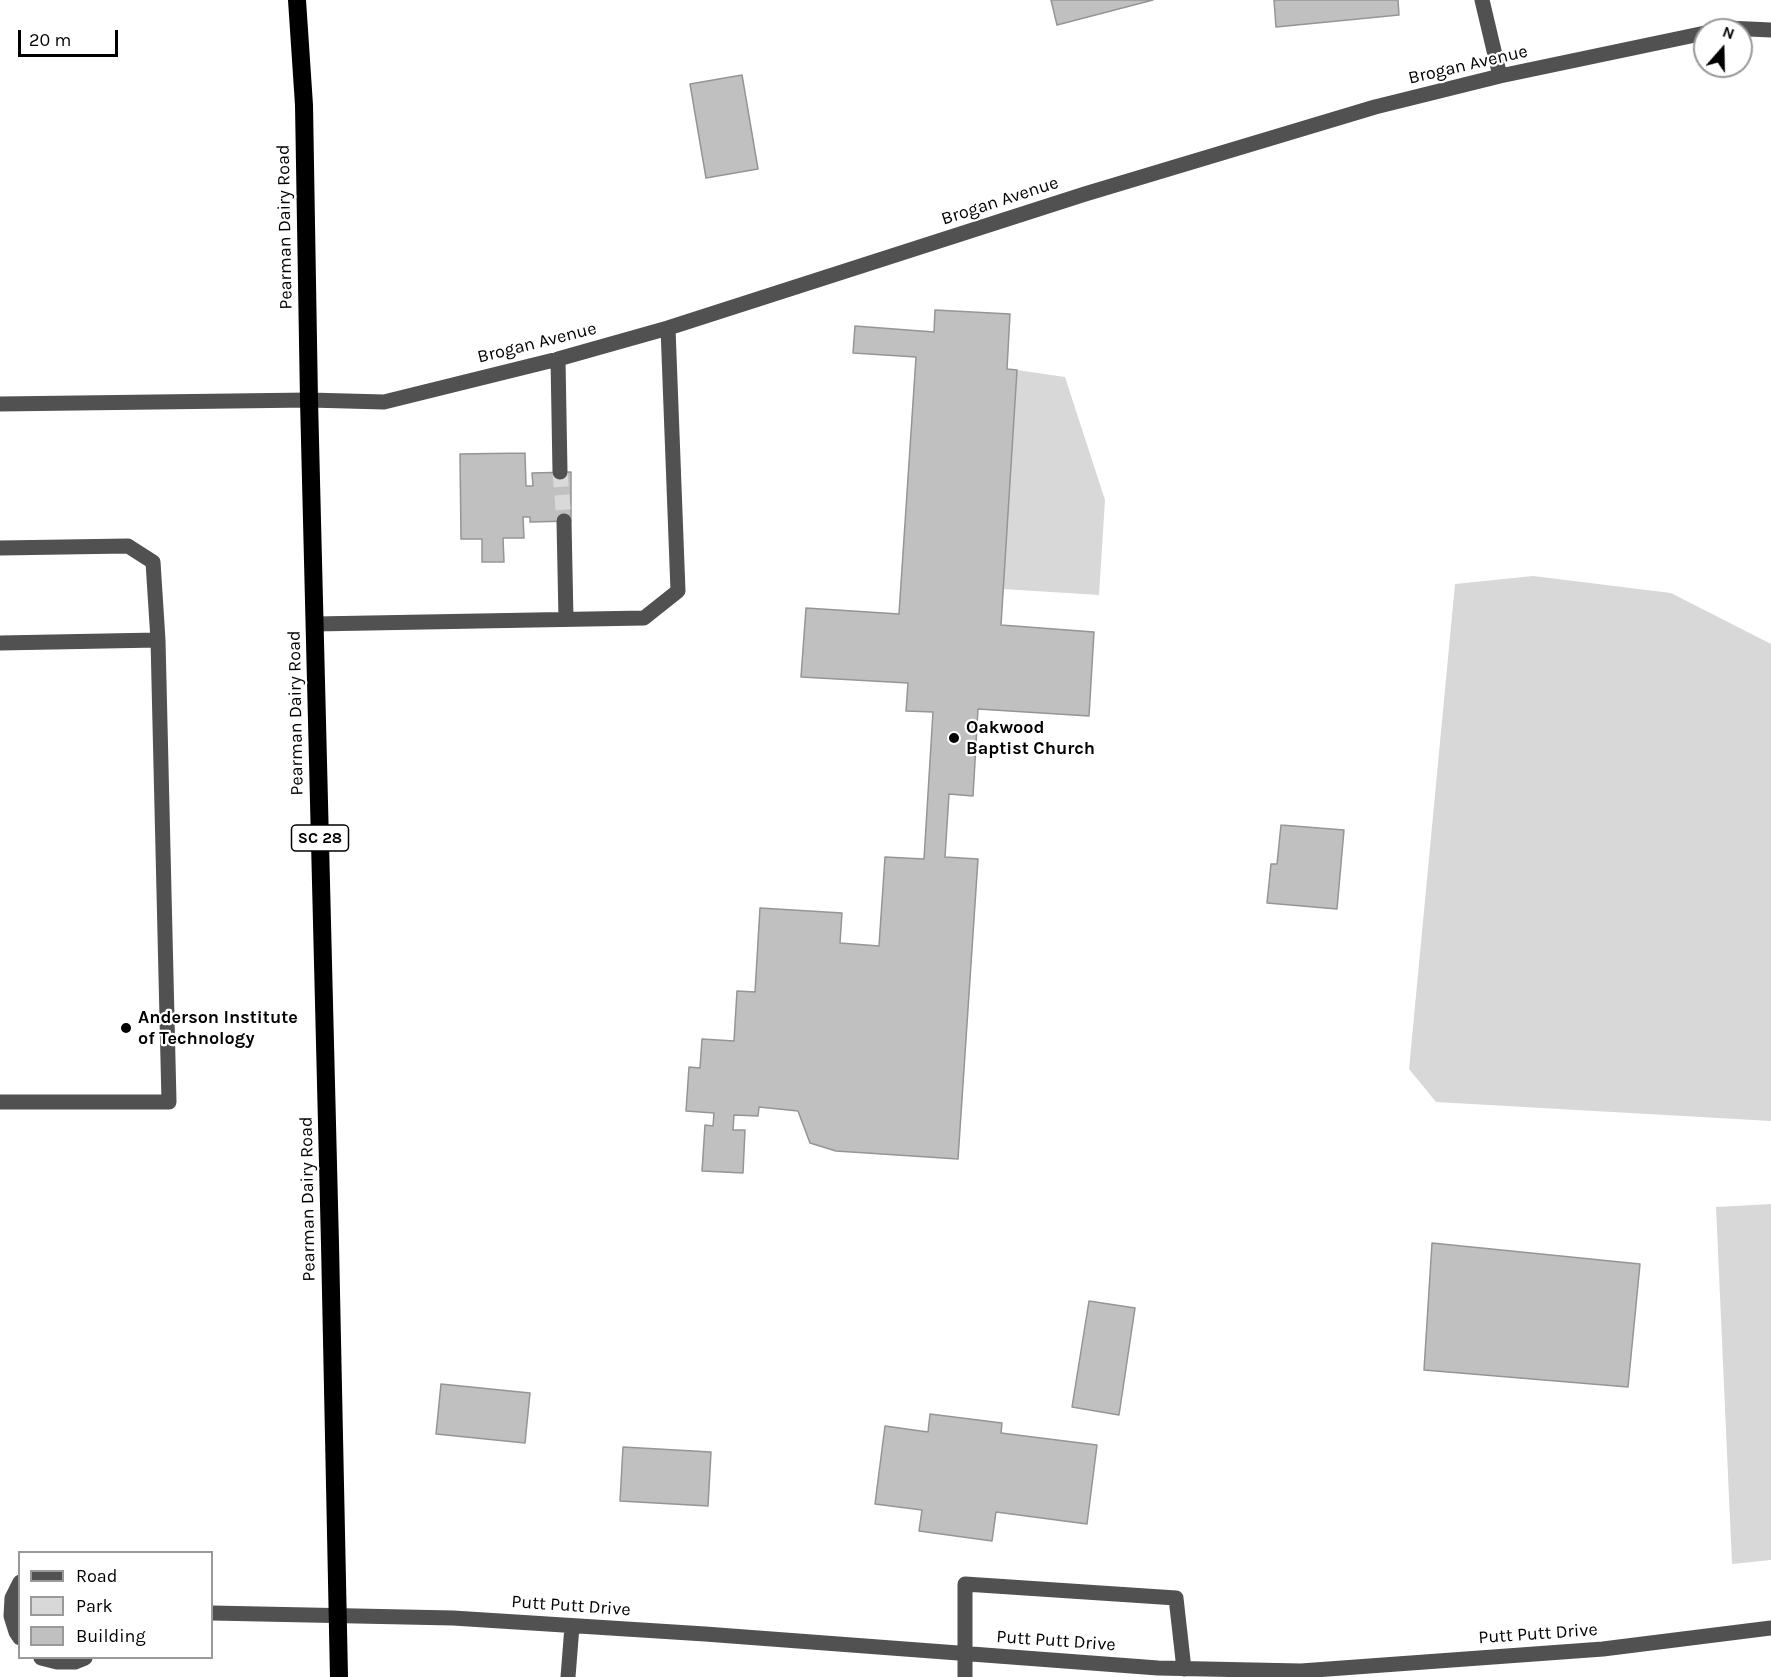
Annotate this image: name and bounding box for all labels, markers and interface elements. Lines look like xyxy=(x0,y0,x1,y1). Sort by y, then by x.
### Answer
scale bar xyxy=(21,18,122,56)
north arrow xyxy=(1693,18,1753,78)
text: N xyxy=(1720,22,1737,43)
text: 20 m xyxy=(29,29,71,51)
street label: Brogan Avenue xyxy=(1406,41,1530,89)
street label: Pearman Dairy Road xyxy=(273,144,297,310)
street label: Brogan Avenue xyxy=(939,172,1061,230)
street label: Brogan Avenue xyxy=(475,318,599,368)
street label: Pearman Dairy Road xyxy=(284,630,308,796)
place label: Oakwood Baptist Church xyxy=(966,717,1095,760)
marker: Oakwood Baptist Church xyxy=(947,731,961,745)
road number: SC 28 xyxy=(292,825,348,851)
place label: Anderson Institute of Technology xyxy=(138,1007,298,1050)
marker: Anderson Institute of Technology xyxy=(119,1021,133,1035)
street label: Pearman Dairy Road xyxy=(296,1116,320,1282)
legend xyxy=(18,1551,213,1659)
text: Road xyxy=(76,1565,117,1587)
street label: Putt Putt Drive xyxy=(511,1591,631,1621)
text: Park xyxy=(76,1595,113,1617)
street label: Putt Putt Drive xyxy=(1478,1619,1598,1649)
text: Building xyxy=(76,1625,146,1647)
street label: Putt Putt Drive xyxy=(996,1626,1116,1656)

